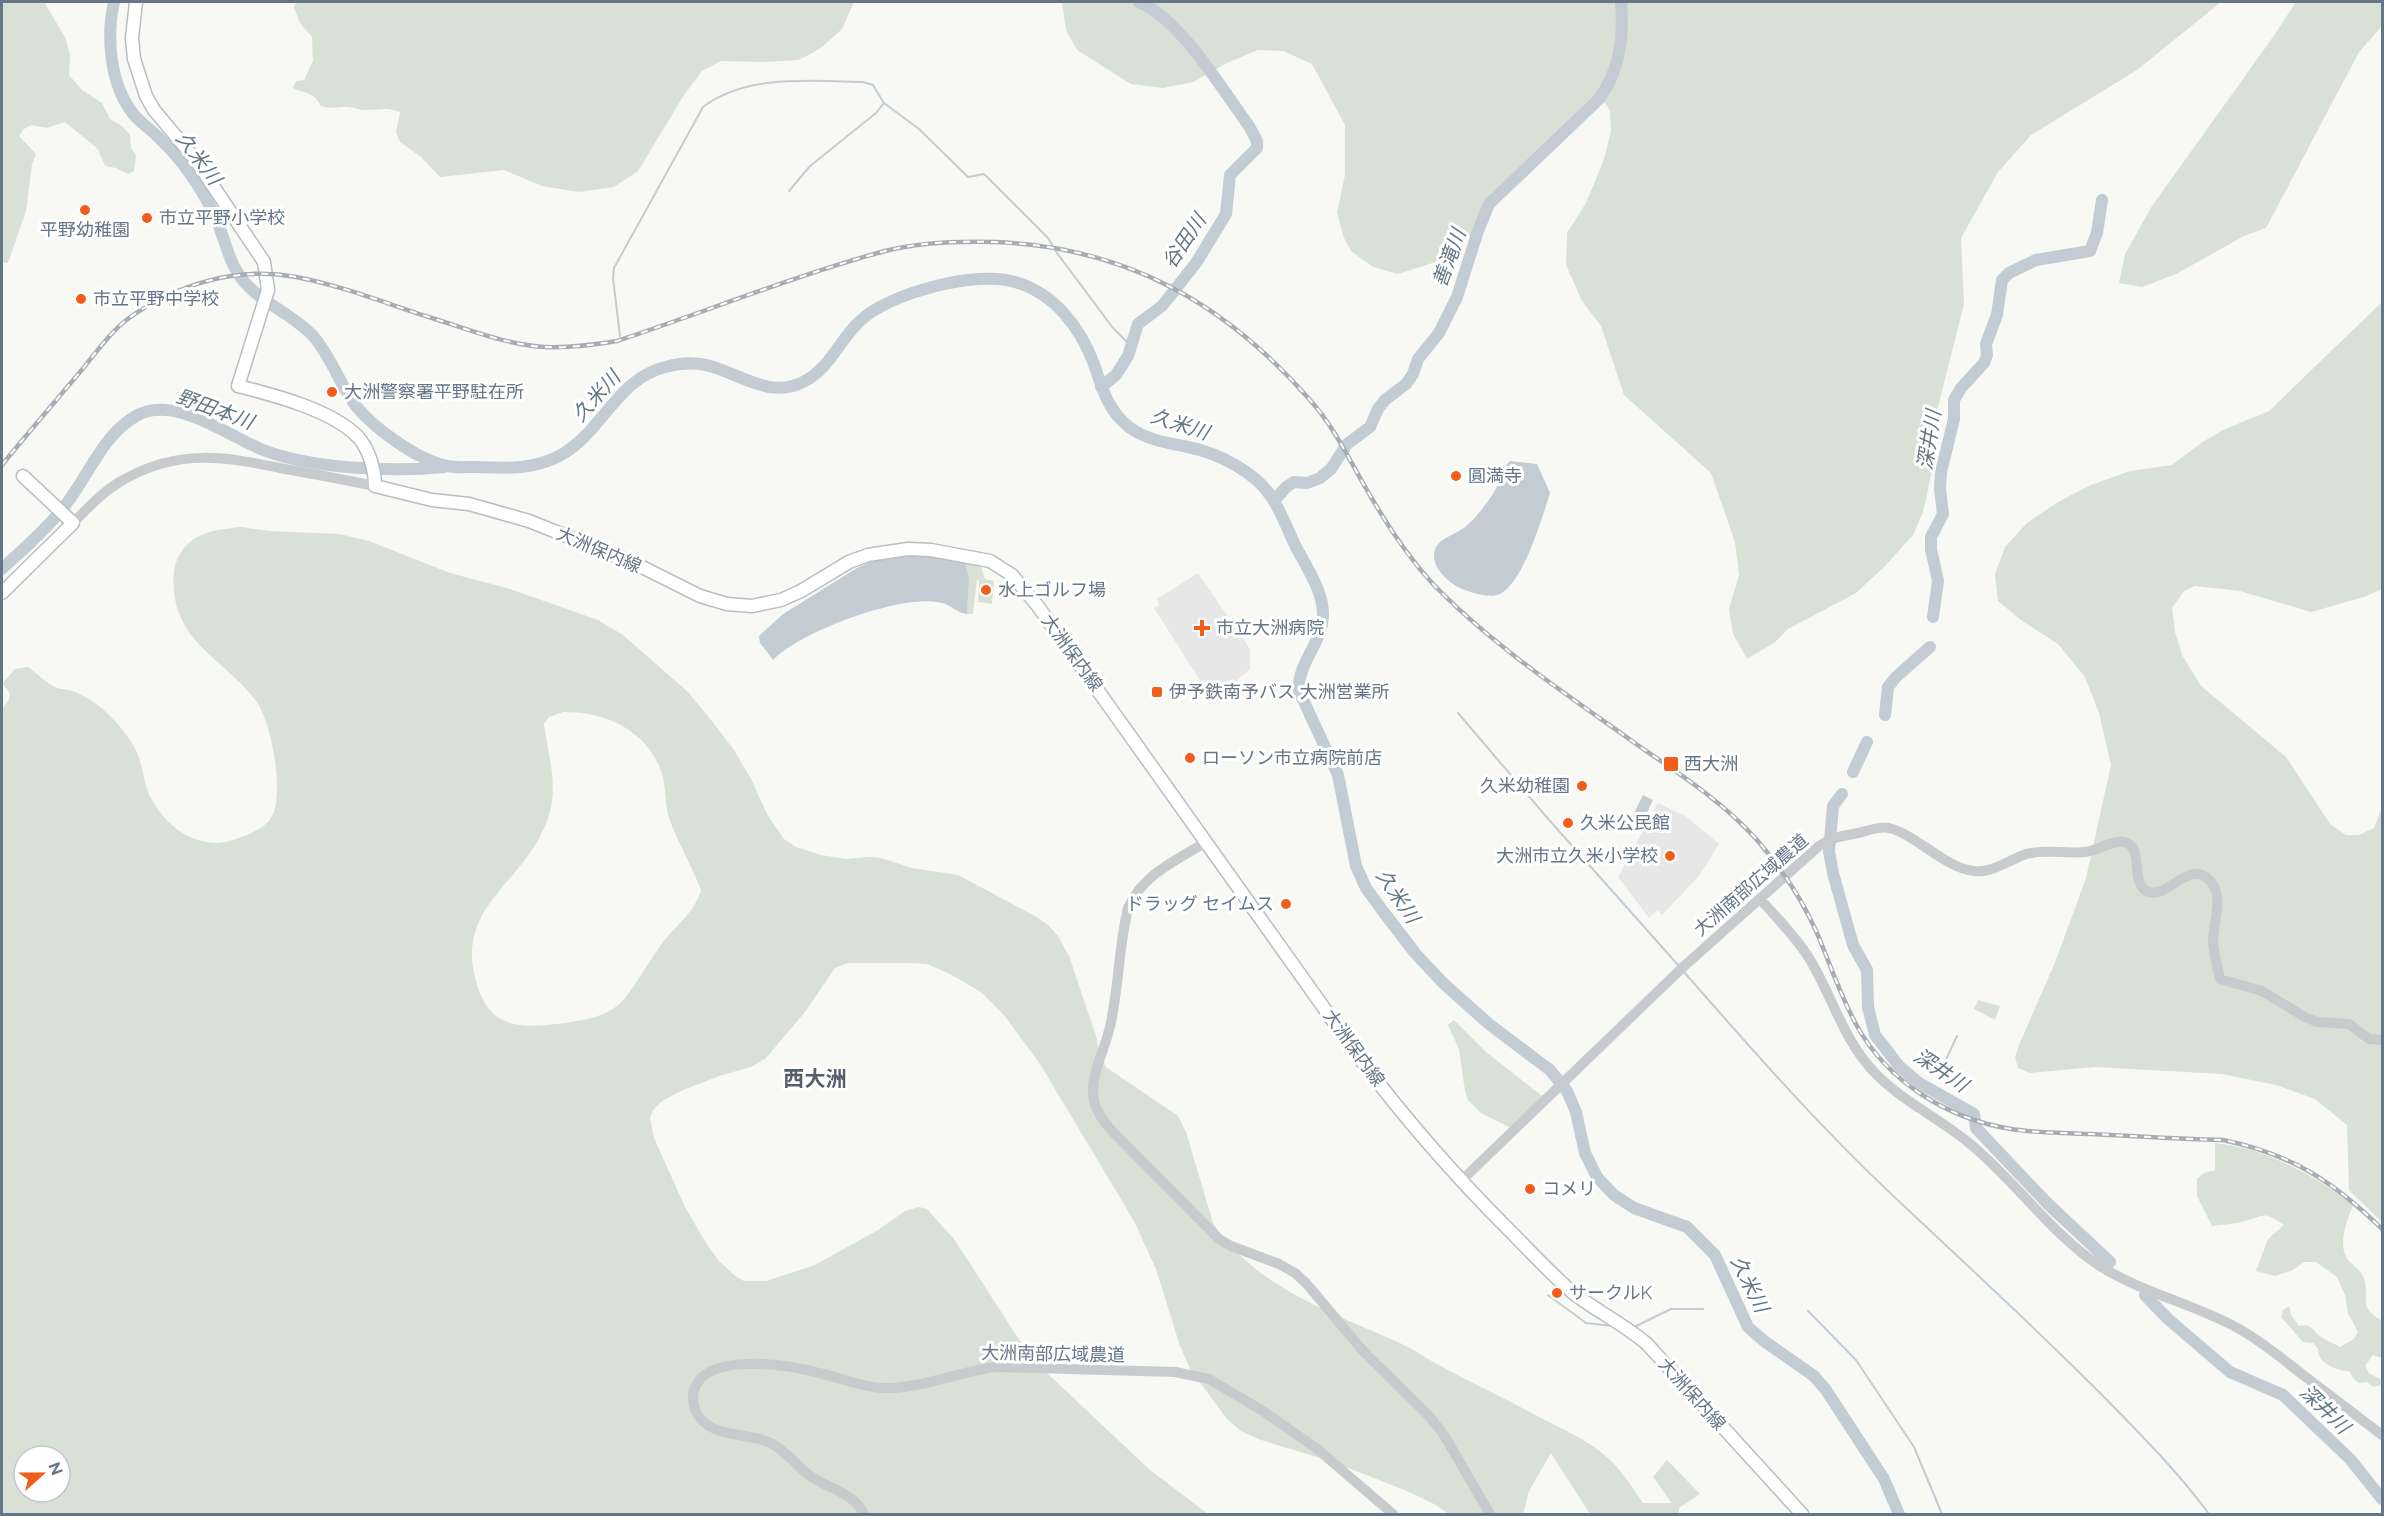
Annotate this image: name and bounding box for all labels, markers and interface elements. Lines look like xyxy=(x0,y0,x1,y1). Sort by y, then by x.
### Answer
water label: 久米川 xyxy=(171,127,228,191)
marker: 平野幼稚園 xyxy=(78,203,92,217)
place label: 市立平野小学校 xyxy=(159,207,285,228)
water label: 谷田川 xyxy=(1157,208,1212,273)
marker: 市立平野小学校 xyxy=(140,211,154,225)
place label: 平野幼稚園 xyxy=(40,219,130,240)
water label: 善滝川 xyxy=(1427,224,1471,290)
place label: 市立平野中学校 xyxy=(93,288,219,309)
marker: 市立平野中学校 xyxy=(74,292,88,306)
water label: 久米川 xyxy=(567,364,626,426)
place label: 大洲警察署平野駐在所 xyxy=(344,381,524,402)
water label: 野田本川 xyxy=(173,384,259,435)
marker: 大洲警察署平野駐在所 xyxy=(325,385,339,399)
water label: 久米川 xyxy=(1148,403,1214,445)
water label: 深井川 xyxy=(1912,407,1946,472)
place label: 圓満寺 xyxy=(1468,465,1522,486)
marker: 圓満寺 xyxy=(1449,469,1463,483)
street label: 大洲保内線 xyxy=(554,522,645,577)
place label: 水上ゴルフ場 xyxy=(998,579,1106,600)
marker: 水上ゴルフ場 xyxy=(979,583,993,597)
street label: 大洲保内線 xyxy=(1037,610,1107,695)
place label: 市立大洲病院 xyxy=(1216,617,1324,638)
marker: 市立大洲病院 xyxy=(1193,619,1211,637)
place label: 伊予鉄南予バス 大洲営業所 xyxy=(1169,681,1390,702)
marker: 伊予鉄南予バス 大洲営業所 xyxy=(1150,685,1164,699)
place label: ローソン市立病院前店 xyxy=(1202,747,1382,768)
marker: ローソン市立病院前店 xyxy=(1183,751,1197,765)
place label: 西大洲 xyxy=(1684,753,1738,774)
marker: 西大洲 xyxy=(1662,755,1680,773)
place label: 久米幼稚園 xyxy=(1480,775,1570,796)
marker: 久米幼稚園 xyxy=(1575,779,1589,793)
place label: 久米公民館 xyxy=(1580,812,1670,833)
marker: 久米公民館 xyxy=(1561,816,1575,830)
street label: 大洲南部広域農道 xyxy=(1689,829,1812,940)
place label: 大洲市立久米小学校 xyxy=(1496,845,1658,866)
marker: 大洲市立久米小学校 xyxy=(1663,849,1677,863)
water label: 久米川 xyxy=(1371,864,1426,929)
place label: ドラッグ セイムス xyxy=(1126,893,1274,914)
marker: ドラッグ セイムス xyxy=(1279,897,1293,911)
street label: 大洲保内線 xyxy=(1319,1005,1389,1090)
water label: 深井川 xyxy=(1909,1043,1974,1098)
district label: 西大洲 xyxy=(784,1066,847,1091)
place label: コメリ xyxy=(1542,1178,1596,1199)
marker: コメリ xyxy=(1523,1182,1537,1196)
water label: 久米川 xyxy=(1726,1252,1775,1318)
place label: サークルK xyxy=(1569,1282,1652,1303)
marker: サークルK xyxy=(1550,1286,1564,1300)
street label: 大洲南部広域農道 xyxy=(981,1342,1125,1365)
street label: 大洲保内線 xyxy=(1654,1353,1730,1434)
water label: 深井川 xyxy=(2295,1380,2356,1440)
north arrow xyxy=(12,1444,72,1504)
text: N xyxy=(44,1460,67,1478)

